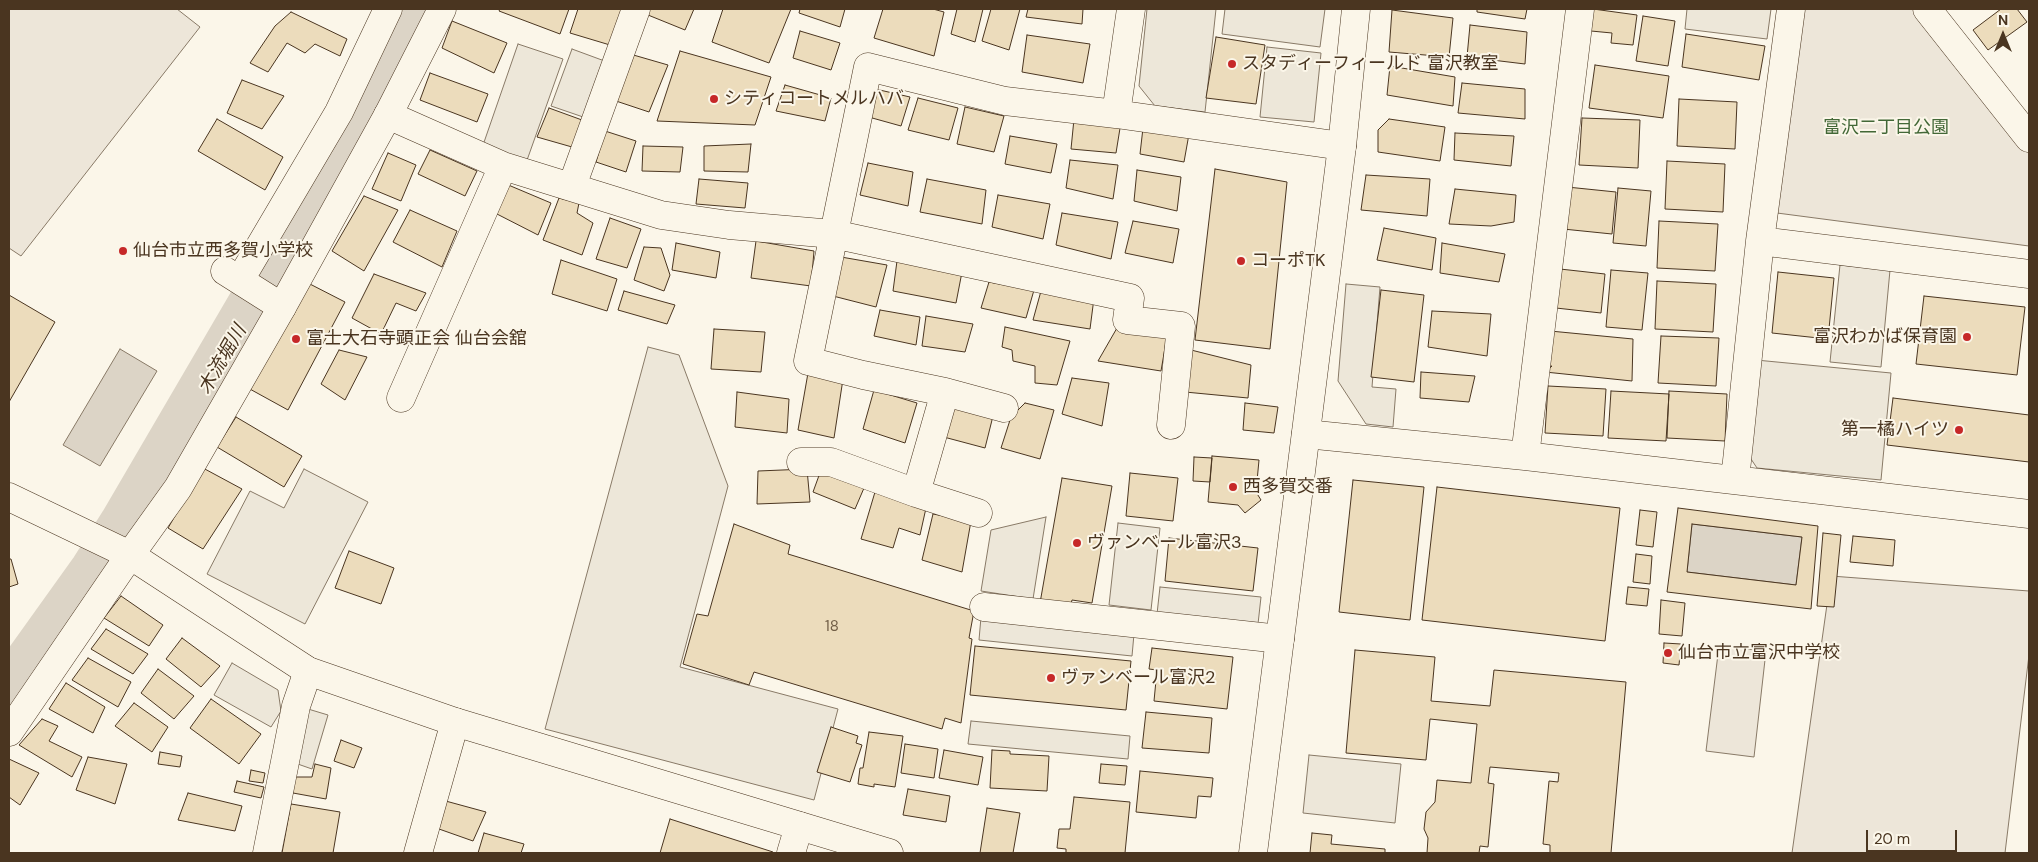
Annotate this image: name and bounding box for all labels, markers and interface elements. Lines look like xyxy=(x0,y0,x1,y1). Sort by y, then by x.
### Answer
north arrow xyxy=(1978,10,2028,60)
text: N xyxy=(1998,11,2008,29)
place label: スタディーフィールド 富沢教室 xyxy=(1242,53,1499,75)
marker: スタディーフィールド 富沢教室 xyxy=(1226,58,1238,70)
place label: シティコートメルハバ xyxy=(724,88,904,110)
marker: シティコートメルハバ xyxy=(708,93,720,105)
park label: 富沢二丁目公園 xyxy=(1823,117,1949,139)
place label: 仙台市立西多賀小学校 xyxy=(133,240,313,262)
marker: 仙台市立西多賀小学校 xyxy=(117,245,129,257)
place label: コーポTK xyxy=(1251,250,1326,272)
marker: コーポTK xyxy=(1235,255,1247,267)
water label: 木流堀川 xyxy=(194,321,252,399)
place label: 富沢わかば保育園 xyxy=(1813,326,1957,348)
place label: 富士大石寺顕正会 仙台会舘 xyxy=(306,328,527,350)
marker: 富沢わかば保育園 xyxy=(1961,331,1973,343)
marker: 富士大石寺顕正会 仙台会舘 xyxy=(290,333,302,345)
place label: 第一橘ハイツ xyxy=(1841,419,1949,441)
marker: 第一橘ハイツ xyxy=(1953,424,1965,436)
place label: 西多賀交番 xyxy=(1243,476,1333,498)
marker: 西多賀交番 xyxy=(1227,481,1239,493)
place label: ヴァンベール富沢3 xyxy=(1087,532,1242,554)
marker: ヴァンベール富沢3 xyxy=(1071,537,1083,549)
house number: 18 xyxy=(825,618,839,636)
place label: 仙台市立富沢中学校 xyxy=(1678,642,1840,664)
marker: 仙台市立富沢中学校 xyxy=(1662,647,1674,659)
place label: ヴァンベール富沢2 xyxy=(1061,667,1215,689)
marker: ヴァンベール富沢2 xyxy=(1045,672,1057,684)
scale bar xyxy=(1868,820,1959,852)
text: 20 m xyxy=(1874,829,1910,849)

